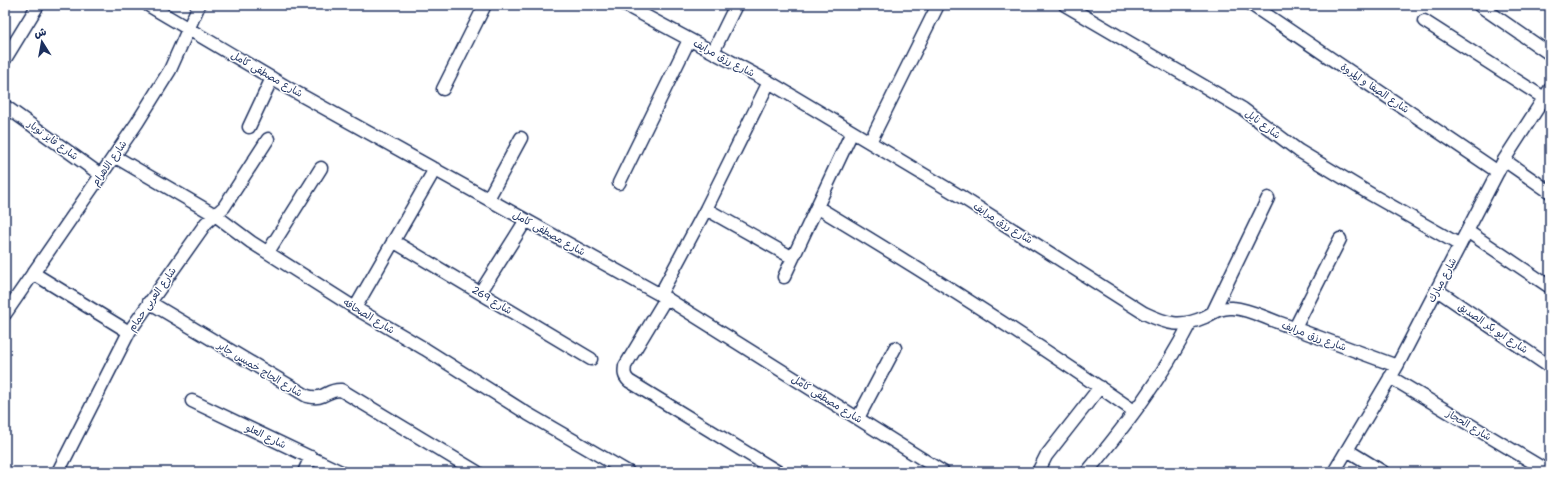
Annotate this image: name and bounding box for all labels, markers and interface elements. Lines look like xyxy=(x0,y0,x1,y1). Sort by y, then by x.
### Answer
north arrow xyxy=(22,22,62,62)
text: ش xyxy=(33,24,48,41)
street label: شارع رزق مرايف xyxy=(691,36,757,81)
street label: شارع مصطفى كامل xyxy=(228,48,306,101)
street label: شارع الصفا و المروة xyxy=(1338,60,1412,117)
street label: شارع نايل xyxy=(1242,107,1283,142)
street label: شارع فايز نوبار xyxy=(24,117,81,164)
street label: شارع الاهرام xyxy=(89,137,131,189)
street label: شارع رزق مرايف xyxy=(970,200,1035,247)
street label: شارع مصطفى كامل xyxy=(510,208,588,259)
street label: شارع مبارك xyxy=(1425,255,1460,305)
street label: شارع العربى حمام xyxy=(125,264,180,334)
street label: شارع 269 xyxy=(469,283,515,318)
street label: شارع الصحافه xyxy=(340,296,397,337)
street label: شارع ابو بكر الصديق xyxy=(1455,300,1531,357)
street label: شارع رزق مرايف xyxy=(1280,318,1348,355)
street label: شارع الحاج خميس جابر xyxy=(214,338,305,400)
street label: شارع مصطفى كامل xyxy=(789,372,865,427)
street label: شارع الحجاز xyxy=(1443,406,1494,444)
street label: شارع العلو xyxy=(242,420,289,452)

